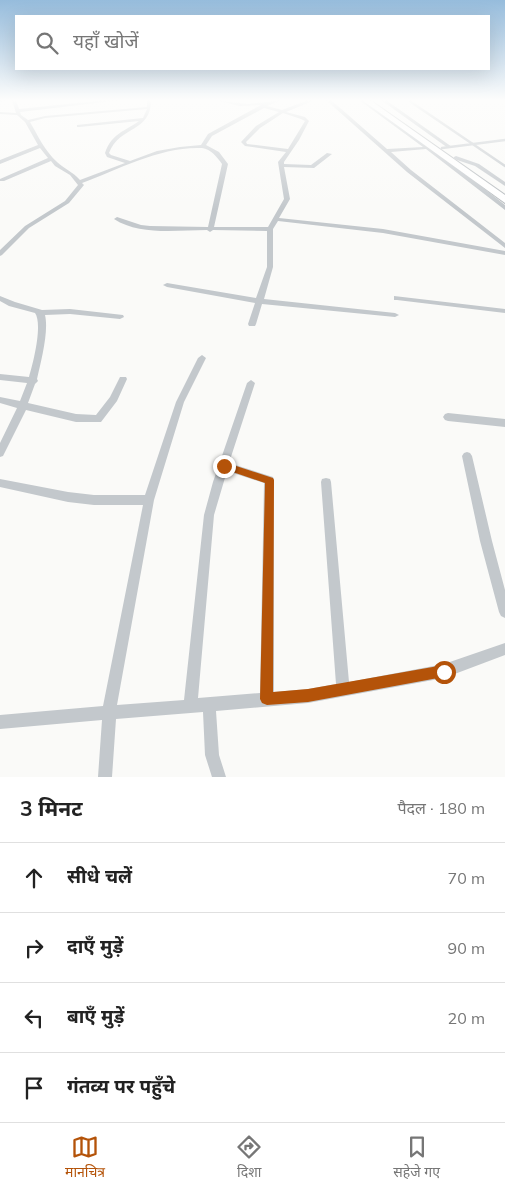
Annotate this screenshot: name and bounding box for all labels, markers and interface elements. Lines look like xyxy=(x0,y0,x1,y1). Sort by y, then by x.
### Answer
search box xyxy=(15,15,490,70)
icon: search xyxy=(33,29,61,57)
text: यहाँ खोजें xyxy=(73,29,139,53)
route end xyxy=(213,455,236,478)
route start xyxy=(433,661,456,684)
text: 3 मिनट xyxy=(20,795,82,821)
text: पैदल · 180 m xyxy=(397,798,485,818)
icon: ahead xyxy=(20,864,48,892)
text: सीधे चलें xyxy=(67,864,132,888)
text: 70 m xyxy=(448,868,485,888)
icon: right xyxy=(20,934,48,962)
text: दाएँ मुड़ें xyxy=(67,934,123,958)
text: 90 m xyxy=(448,938,485,958)
icon: left xyxy=(20,1004,48,1032)
text: बाएँ मुड़ें xyxy=(67,1004,124,1028)
text: 20 m xyxy=(448,1008,485,1028)
icon: arrive xyxy=(20,1074,48,1102)
text: गंतव्य पर पहुँचे xyxy=(67,1074,175,1098)
tab: मानचित्र xyxy=(65,1133,105,1183)
tab: दिशा xyxy=(235,1133,263,1183)
tab: सहेजे गए xyxy=(393,1133,440,1183)

